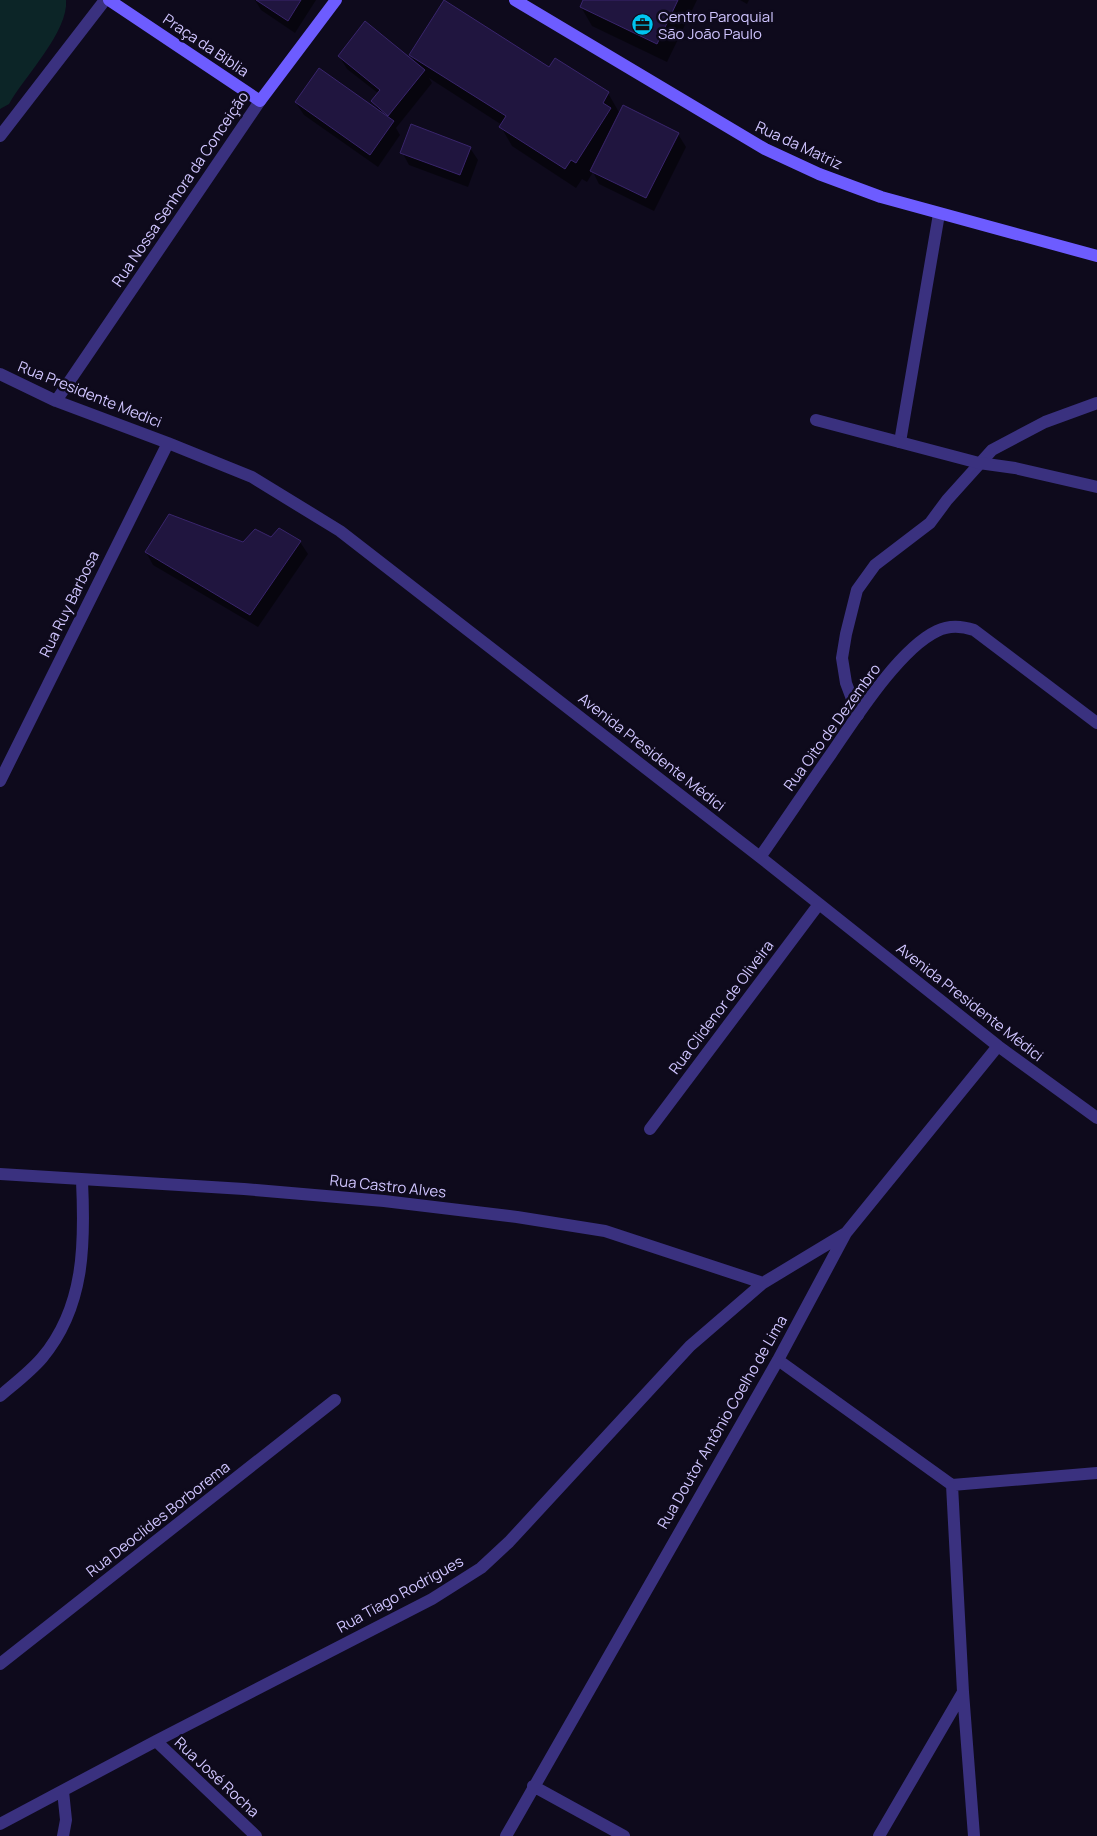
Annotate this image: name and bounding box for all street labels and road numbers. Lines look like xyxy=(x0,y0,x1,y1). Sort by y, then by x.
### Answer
street label: Praça da Biblia xyxy=(159,9,253,81)
street label: Rua Nossa Senhora da Conceição xyxy=(107,87,253,291)
street label: Rua da Matriz xyxy=(752,116,846,174)
street label: Rua Presidente Medici xyxy=(15,356,165,432)
street label: Rua Ruy Barbosa xyxy=(34,547,104,661)
street label: Rua Oito de Dezembro xyxy=(779,659,885,795)
street label: Avenida Presidente Médici xyxy=(574,688,730,816)
street label: Rua Clidenor de Oliveira xyxy=(664,936,778,1078)
street label: Avenida Presidente Médici xyxy=(892,938,1048,1066)
street label: Rua Castro Alves xyxy=(329,1169,447,1203)
street label: Rua Doutor Antônio Coelho de Lima xyxy=(652,1311,792,1533)
street label: Rua Deoclides Borborema xyxy=(82,1456,234,1582)
street label: Rua Tiago Rodrigues xyxy=(333,1550,467,1638)
street label: Rua José Rocha xyxy=(170,1732,264,1822)

